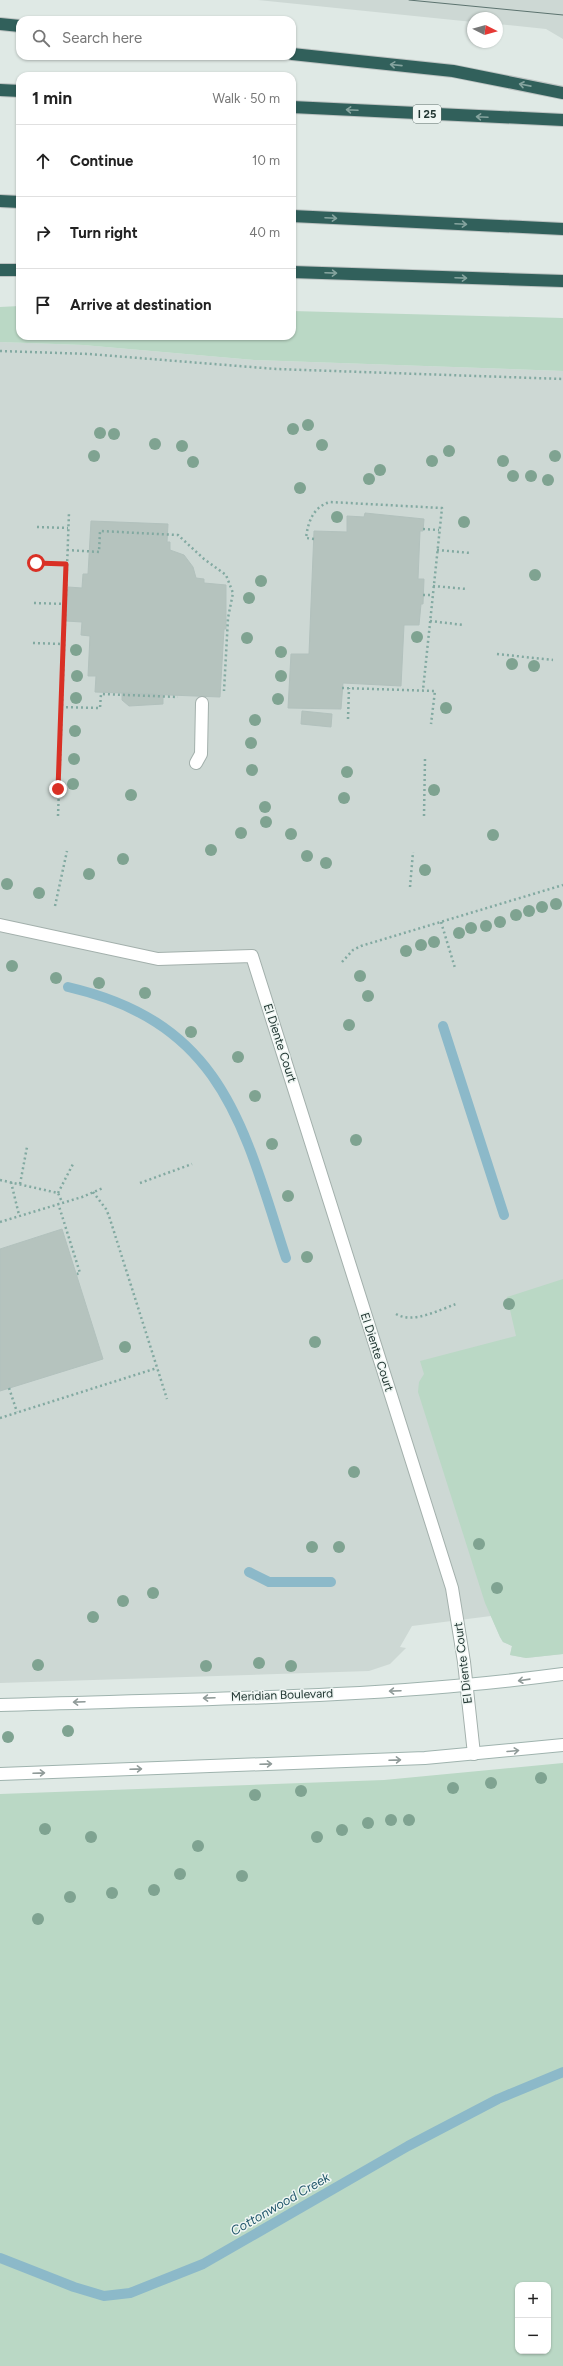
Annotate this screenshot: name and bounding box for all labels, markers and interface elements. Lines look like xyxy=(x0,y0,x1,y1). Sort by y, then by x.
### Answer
north arrow xyxy=(467,12,503,48)
search box xyxy=(16,16,296,60)
icon: search xyxy=(30,27,52,49)
text: Search here xyxy=(62,29,142,47)
one-way arrow xyxy=(390,61,403,69)
one-way arrow xyxy=(519,81,532,89)
text: 1 min xyxy=(32,88,72,108)
text: Walk · 50 m xyxy=(212,91,280,106)
road number: I 25 xyxy=(413,105,441,123)
one-way arrow xyxy=(346,106,359,114)
one-way arrow xyxy=(476,113,489,121)
icon: ahead xyxy=(32,150,54,172)
text: Continue xyxy=(70,152,133,170)
text: 10 m xyxy=(252,153,280,168)
one-way arrow xyxy=(324,215,337,222)
one-way arrow xyxy=(454,220,467,228)
icon: right xyxy=(32,222,54,244)
text: Turn right xyxy=(70,224,138,242)
text: 40 m xyxy=(249,225,280,240)
one-way arrow xyxy=(324,270,337,277)
one-way arrow xyxy=(454,274,467,282)
icon: arrive xyxy=(32,294,54,316)
text: Arrive at destination xyxy=(70,296,211,314)
route start xyxy=(27,554,45,572)
route end xyxy=(49,780,67,798)
street label: El Diente Court xyxy=(261,1002,299,1085)
street label: El Diente Court xyxy=(358,1311,396,1394)
street label: El Diente Court xyxy=(451,1621,475,1705)
one-way arrow xyxy=(518,1676,531,1684)
street label: Meridian Boulevard xyxy=(231,1686,333,1704)
one-way arrow xyxy=(389,1687,402,1694)
one-way arrow xyxy=(203,1694,216,1701)
one-way arrow xyxy=(73,1699,86,1706)
one-way arrow xyxy=(506,1747,519,1754)
one-way arrow xyxy=(388,1756,401,1763)
one-way arrow xyxy=(259,1761,272,1768)
one-way arrow xyxy=(129,1766,142,1773)
one-way arrow xyxy=(32,1769,45,1776)
water label: Cottonwood Creek xyxy=(228,2169,333,2239)
map controls xyxy=(515,2282,551,2354)
button: + xyxy=(515,2282,551,2318)
button: − xyxy=(515,2318,551,2354)

